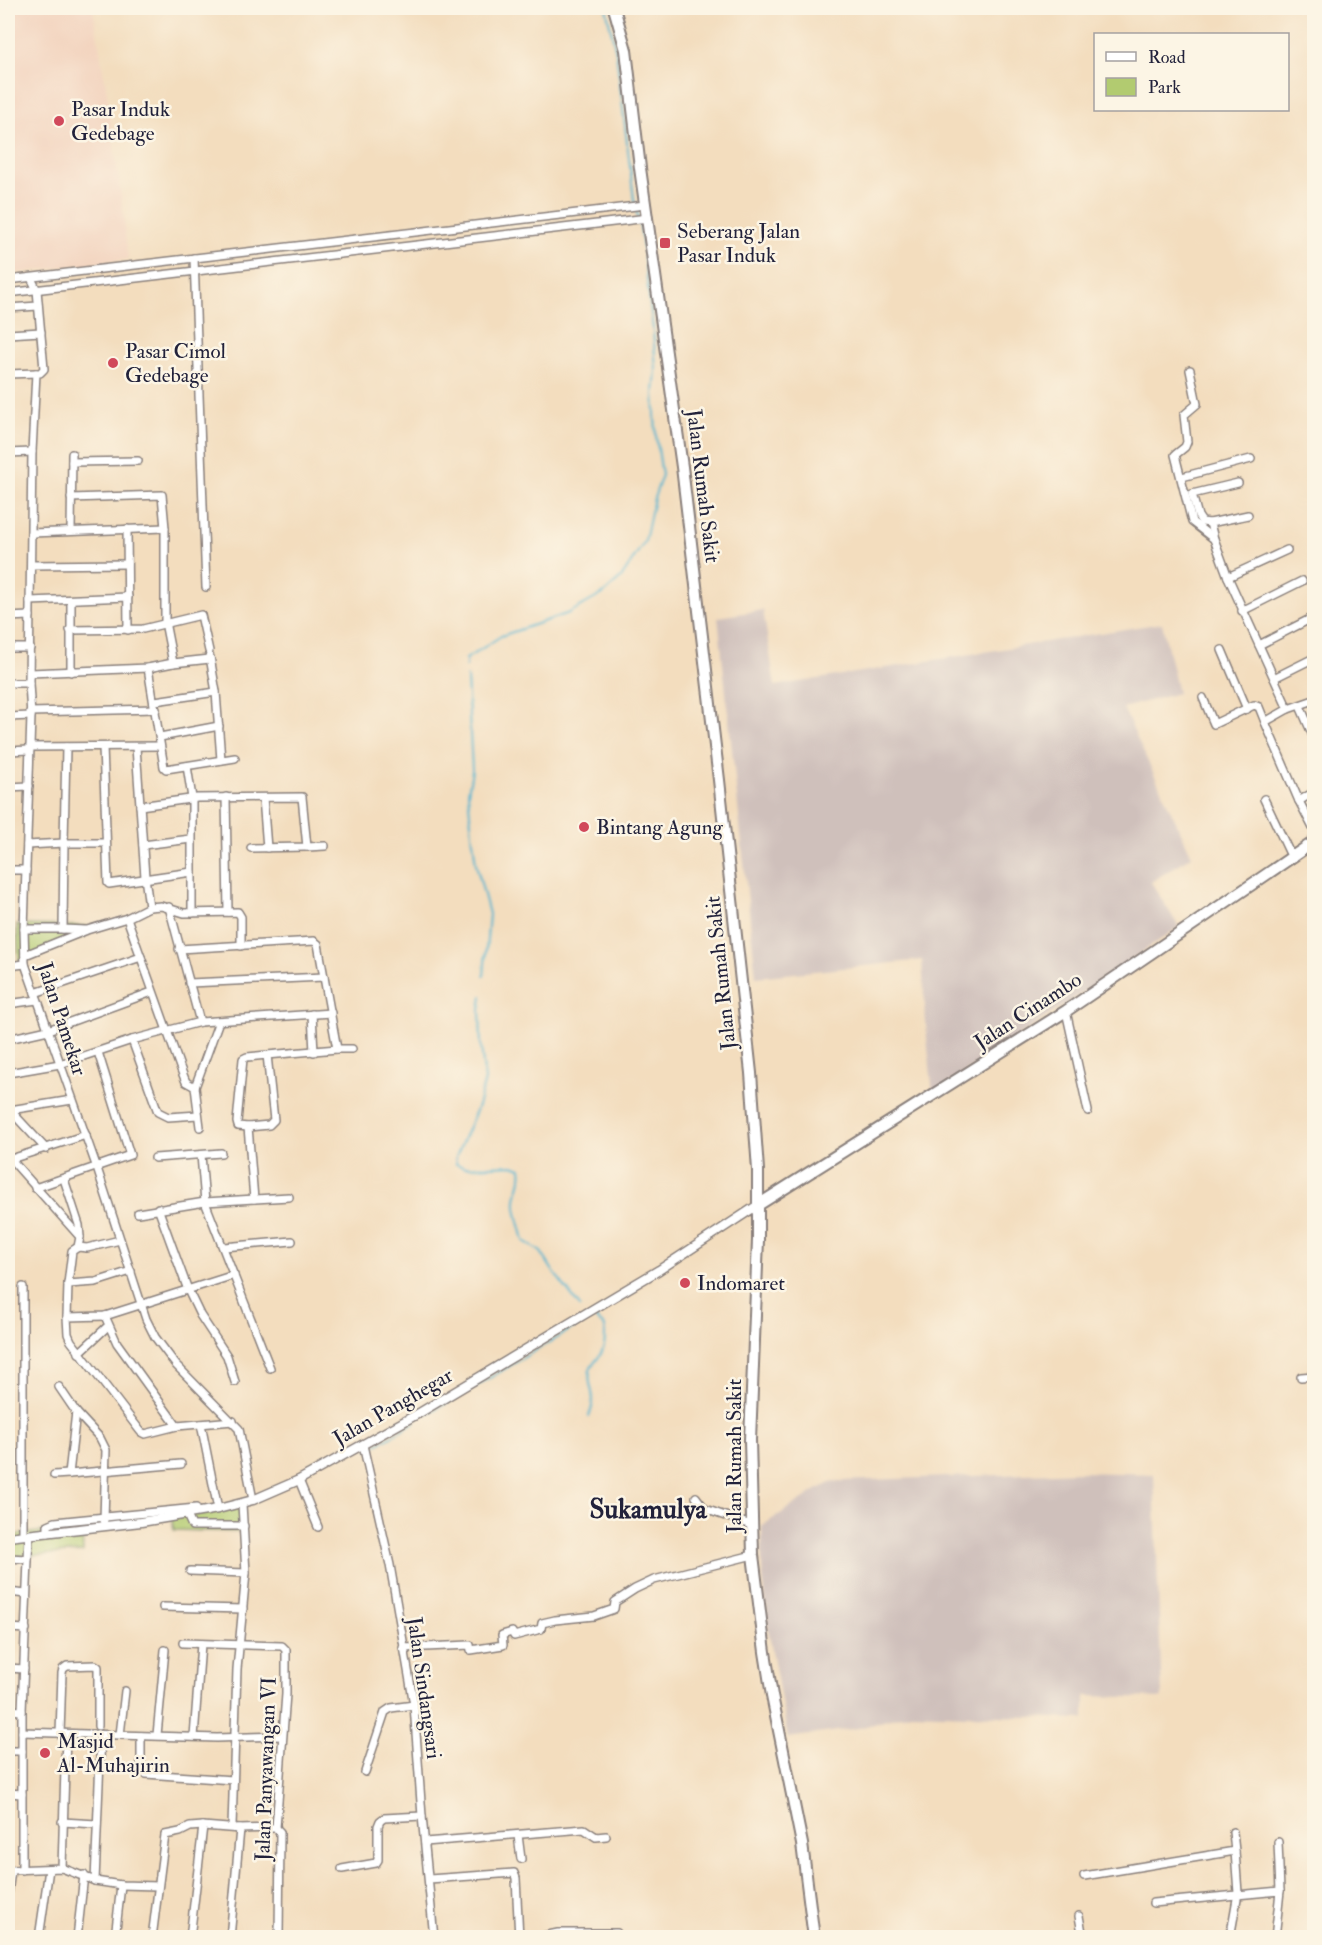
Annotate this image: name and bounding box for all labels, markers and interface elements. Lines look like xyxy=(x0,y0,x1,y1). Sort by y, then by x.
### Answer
legend xyxy=(1094,33,1289,111)
text: Road xyxy=(1148,46,1186,69)
text: Park xyxy=(1148,76,1181,99)
place label: Pasar Induk Gedebage xyxy=(71,96,170,147)
marker: Pasar Induk Gedebage xyxy=(52,114,66,128)
place label: Seberang Jalan Pasar Induk xyxy=(677,218,800,269)
marker: Seberang Jalan Pasar Induk xyxy=(658,236,672,250)
place label: Pasar Cimol Gedebage xyxy=(125,338,227,389)
marker: Pasar Cimol Gedebage xyxy=(106,356,120,370)
street label: Jalan Rumah Sakit xyxy=(680,407,726,565)
place label: Bintang Agung xyxy=(596,814,724,841)
marker: Bintang Agung xyxy=(577,820,591,834)
street label: Jalan Rumah Sakit xyxy=(699,895,743,1052)
street label: Jalan Pamekar xyxy=(31,958,93,1079)
street label: Jalan Cinambo xyxy=(968,966,1087,1056)
place label: Indomaret xyxy=(697,1270,785,1297)
marker: Indomaret xyxy=(678,1276,692,1290)
street label: Jalan Panghegar xyxy=(327,1362,458,1453)
street label: Jalan Rumah Sakit xyxy=(721,1379,748,1534)
district label: Sukamulya xyxy=(589,1493,707,1527)
street label: Jalan Sindangsari xyxy=(401,1614,447,1761)
street label: Jalan Panyawangan VI xyxy=(249,1676,283,1863)
place label: Masjid Al-Muhajirin xyxy=(56,1728,170,1779)
marker: Masjid Al-Muhajirin xyxy=(38,1746,52,1760)

